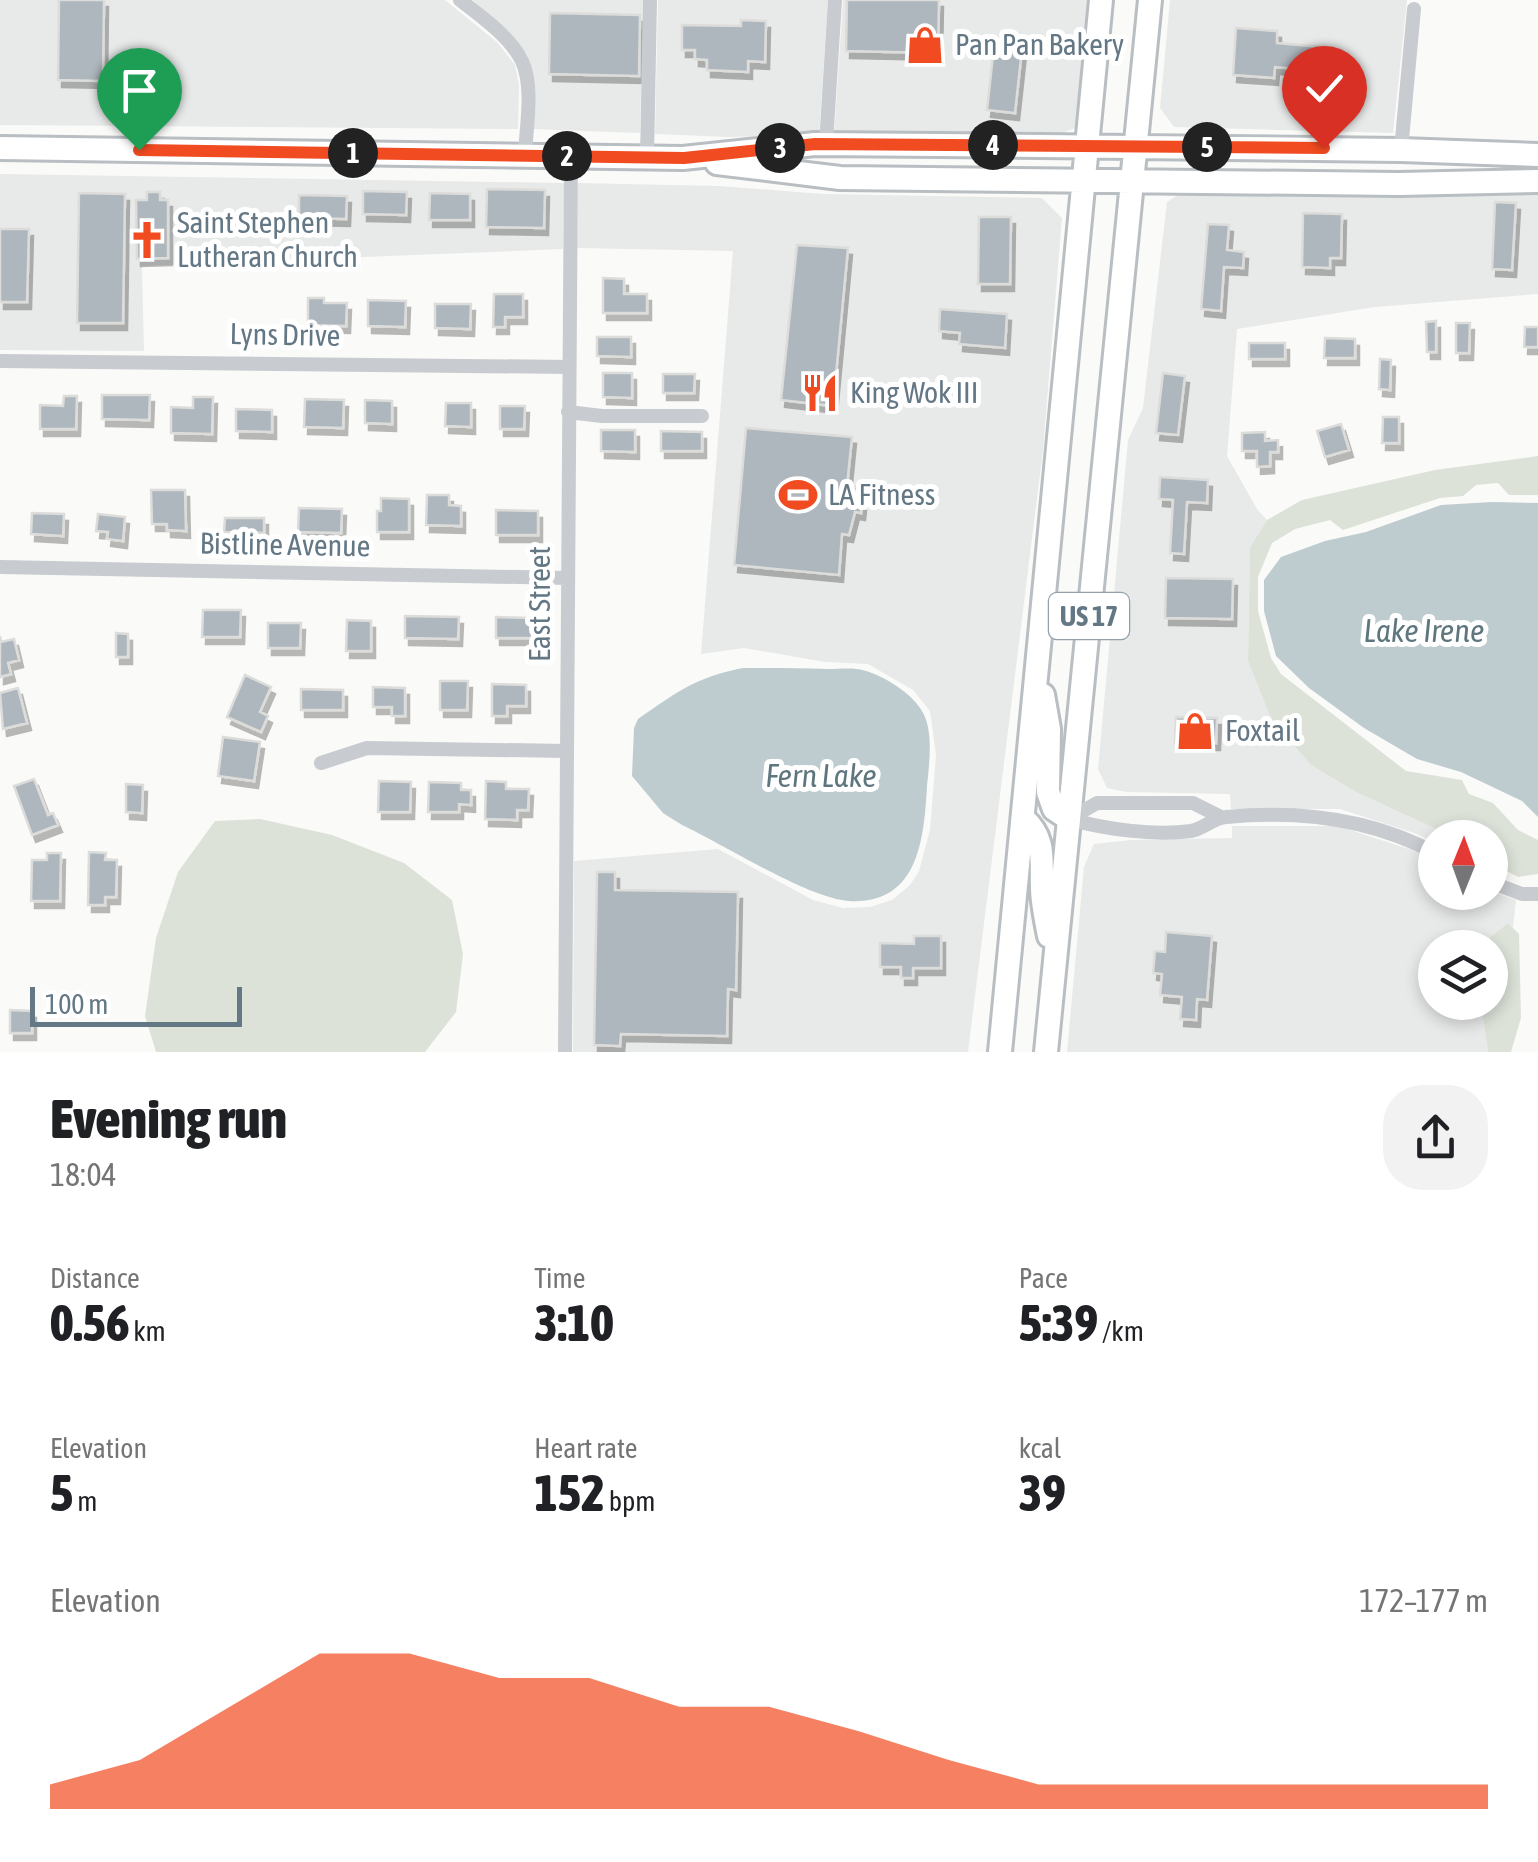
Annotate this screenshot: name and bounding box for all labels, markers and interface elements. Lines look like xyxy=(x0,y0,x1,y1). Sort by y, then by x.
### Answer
shop icon: Pan Pan Bakery xyxy=(904,24,946,66)
place label: Pan Pan Bakery xyxy=(955,27,1124,61)
pin xyxy=(1282,46,1367,149)
pin xyxy=(97,48,182,151)
icon: check xyxy=(1297,61,1352,116)
icon: arrive xyxy=(112,63,167,118)
pin: 4 xyxy=(968,120,1018,170)
pin: 5 xyxy=(1182,122,1232,172)
pin: 3 xyxy=(755,123,805,173)
pin: 1 xyxy=(328,128,378,178)
text: 4 xyxy=(986,129,1000,161)
pin: 2 xyxy=(542,131,592,181)
text: 5 xyxy=(1200,131,1214,163)
text: 3 xyxy=(773,132,787,164)
text: 1 xyxy=(346,137,360,169)
text: 2 xyxy=(560,140,574,172)
place label: Saint Stephen Lutheran Church xyxy=(177,205,358,273)
church icon: Saint Stephen Lutheran Church xyxy=(126,219,168,261)
street label: Lyns Drive xyxy=(229,316,341,352)
restaurant icon: King Wok III xyxy=(799,372,841,414)
place label: King Wok III xyxy=(850,375,978,409)
sports icon: LA Fitness xyxy=(777,474,819,516)
place label: LA Fitness xyxy=(828,477,935,511)
street label: Bistline Avenue xyxy=(199,526,371,562)
street label: East Street xyxy=(522,546,556,662)
road number: US 17 xyxy=(1049,593,1129,639)
water label: Lake Irene xyxy=(1364,612,1484,649)
shop icon: Foxtail xyxy=(1174,710,1216,752)
place label: Foxtail xyxy=(1225,713,1300,747)
water label: Fern Lake xyxy=(765,757,877,794)
north arrow xyxy=(1418,820,1508,910)
map controls xyxy=(1418,820,1508,1020)
button: layers xyxy=(1418,930,1508,1020)
scale bar xyxy=(30,982,242,1026)
text: 100 m xyxy=(45,988,108,1020)
button: share xyxy=(1383,1085,1488,1190)
text: Evening run xyxy=(50,1087,287,1150)
text: 18:04 xyxy=(50,1156,117,1193)
text: Distance xyxy=(50,1262,140,1294)
text: Time xyxy=(534,1262,585,1294)
text: Pace xyxy=(1019,1262,1068,1294)
text: 0.56 xyxy=(50,1294,129,1352)
text: 3:10 xyxy=(534,1294,614,1352)
text: 5:39 xyxy=(1019,1294,1098,1352)
text: km xyxy=(129,1315,166,1347)
text: /km xyxy=(1098,1315,1144,1347)
text: Elevation xyxy=(50,1432,147,1464)
text: Heart rate xyxy=(534,1432,637,1464)
text: kcal xyxy=(1019,1432,1061,1464)
text: 5 xyxy=(50,1464,74,1522)
text: 152 xyxy=(534,1464,605,1522)
text: 39 xyxy=(1019,1464,1066,1522)
text: m xyxy=(74,1485,98,1517)
text: bpm xyxy=(605,1485,655,1517)
text: Elevation xyxy=(50,1582,161,1619)
text: 172–177 m xyxy=(1359,1582,1488,1619)

